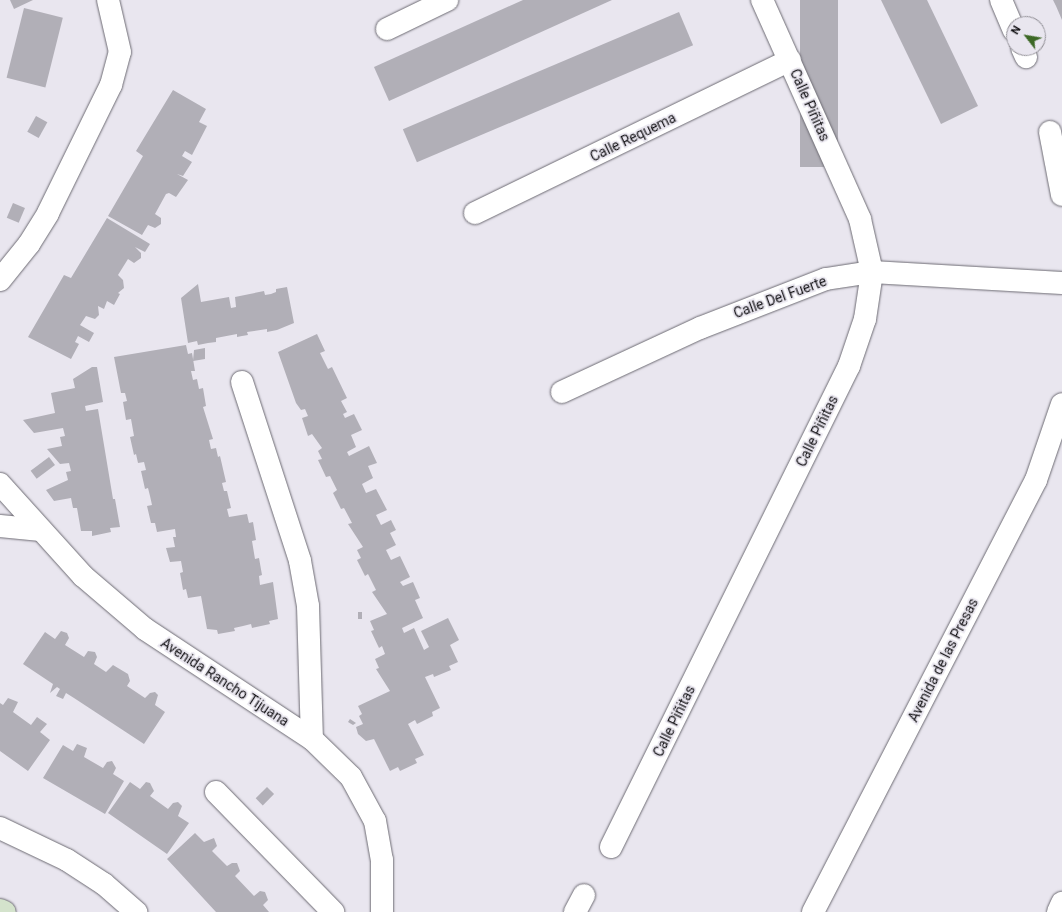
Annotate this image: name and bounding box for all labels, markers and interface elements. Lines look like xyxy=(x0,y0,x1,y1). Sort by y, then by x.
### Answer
north arrow xyxy=(1006,16,1046,56)
text: N xyxy=(1009,23,1024,37)
street label: Calle Piñitas xyxy=(787,66,833,144)
street label: Calle Requema xyxy=(587,109,679,165)
street label: Calle Del Fuerte xyxy=(731,272,829,322)
street label: Calle Piñitas xyxy=(793,393,841,469)
street label: Avenida de las Presas xyxy=(905,595,981,725)
street label: Avenida Rancho Tijuana xyxy=(158,634,292,730)
street label: Calle Piñitas xyxy=(650,683,698,759)

